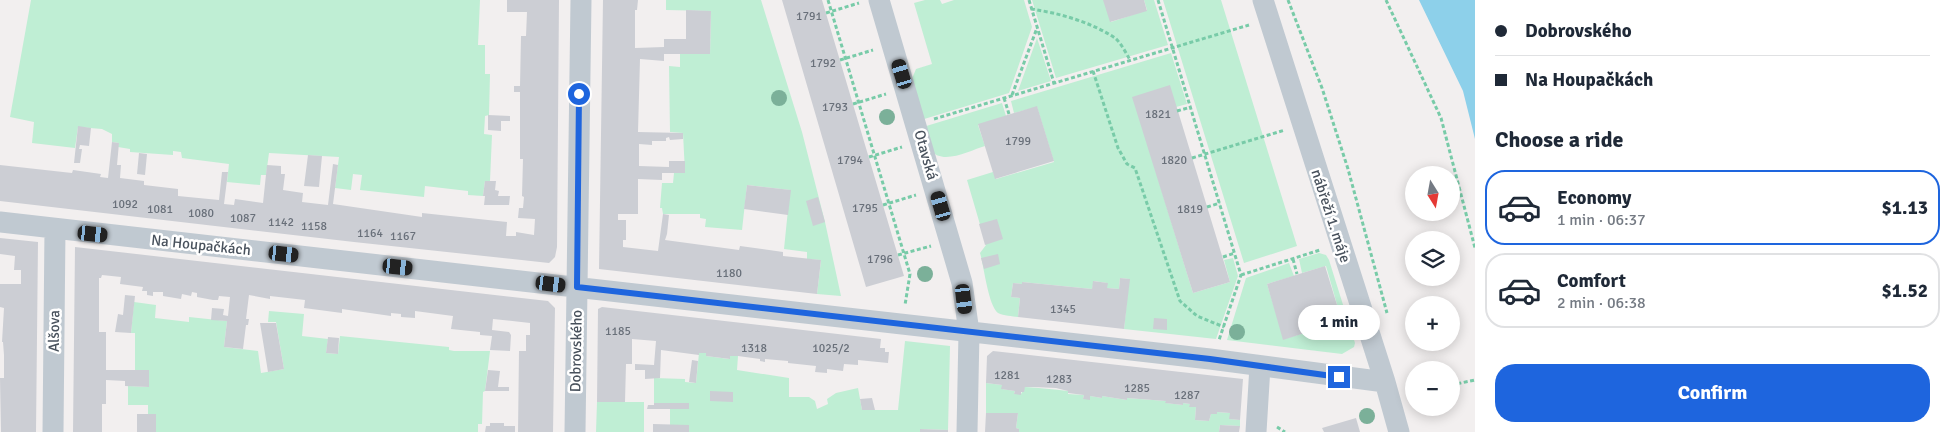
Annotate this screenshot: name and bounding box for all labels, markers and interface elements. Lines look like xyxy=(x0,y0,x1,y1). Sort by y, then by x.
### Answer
house number: 1791 xyxy=(796,9,822,24)
text: Dobrovského xyxy=(1525,19,1632,43)
house number: 1792 xyxy=(810,56,836,71)
car xyxy=(890,57,913,91)
text: Na Houpačkách xyxy=(1525,68,1653,92)
route start xyxy=(568,83,590,105)
house number: 1793 xyxy=(822,100,848,115)
house number: 1821 xyxy=(1145,107,1171,122)
text: Choose a ride xyxy=(1495,126,1623,153)
street label: Otavská xyxy=(910,128,942,182)
house number: 1799 xyxy=(1005,134,1031,149)
house number: 1794 xyxy=(837,153,863,168)
house number: 1820 xyxy=(1161,153,1187,168)
north arrow xyxy=(1405,166,1460,221)
map controls xyxy=(1405,166,1460,416)
street label: nábřeží 1. máje xyxy=(1307,167,1355,265)
icon: car xyxy=(1497,185,1542,230)
text: Economy xyxy=(1557,186,1631,210)
car xyxy=(929,190,952,222)
text: $1.13 xyxy=(1882,196,1928,220)
house number: 1092 xyxy=(112,197,138,212)
house number: 1795 xyxy=(852,201,878,216)
house number: 1081 xyxy=(147,202,173,217)
house number: 1819 xyxy=(1177,202,1203,217)
house number: 1080 xyxy=(188,206,214,221)
text: 1 min · 06:37 xyxy=(1557,210,1646,230)
house number: 1087 xyxy=(230,211,256,226)
house number: 1142 xyxy=(268,215,294,230)
house number: 1158 xyxy=(301,219,327,234)
car xyxy=(77,225,108,243)
house number: 1164 xyxy=(357,226,383,241)
house number: 1167 xyxy=(390,229,416,244)
street label: Na Houpačkách xyxy=(150,231,252,259)
button: layers xyxy=(1405,231,1460,286)
car xyxy=(268,245,299,263)
house number: 1796 xyxy=(867,252,893,267)
car xyxy=(382,258,413,276)
house number: 1180 xyxy=(716,266,742,281)
icon: car xyxy=(1497,268,1542,313)
text: Comfort xyxy=(1557,269,1626,293)
car xyxy=(535,275,566,293)
text: $1.52 xyxy=(1882,279,1928,303)
car xyxy=(954,283,973,315)
text: 2 min · 06:38 xyxy=(1557,293,1646,313)
button: + xyxy=(1405,296,1460,351)
house number: 1345 xyxy=(1050,302,1076,317)
callout: 1 min xyxy=(1298,304,1380,340)
street label: Dobrovského xyxy=(566,309,586,392)
street label: Alšova xyxy=(45,310,63,352)
text: 1 min xyxy=(1320,312,1358,332)
house number: 1185 xyxy=(605,324,631,339)
house number: 1318 xyxy=(741,341,767,356)
house number: 1025/2 xyxy=(812,341,850,356)
button: − xyxy=(1405,361,1460,416)
button: Confirm xyxy=(1495,364,1930,422)
route end xyxy=(1328,366,1350,388)
house number: 1281 xyxy=(994,368,1020,383)
house number: 1283 xyxy=(1046,372,1072,387)
house number: 1285 xyxy=(1124,381,1150,396)
house number: 1287 xyxy=(1174,388,1200,403)

